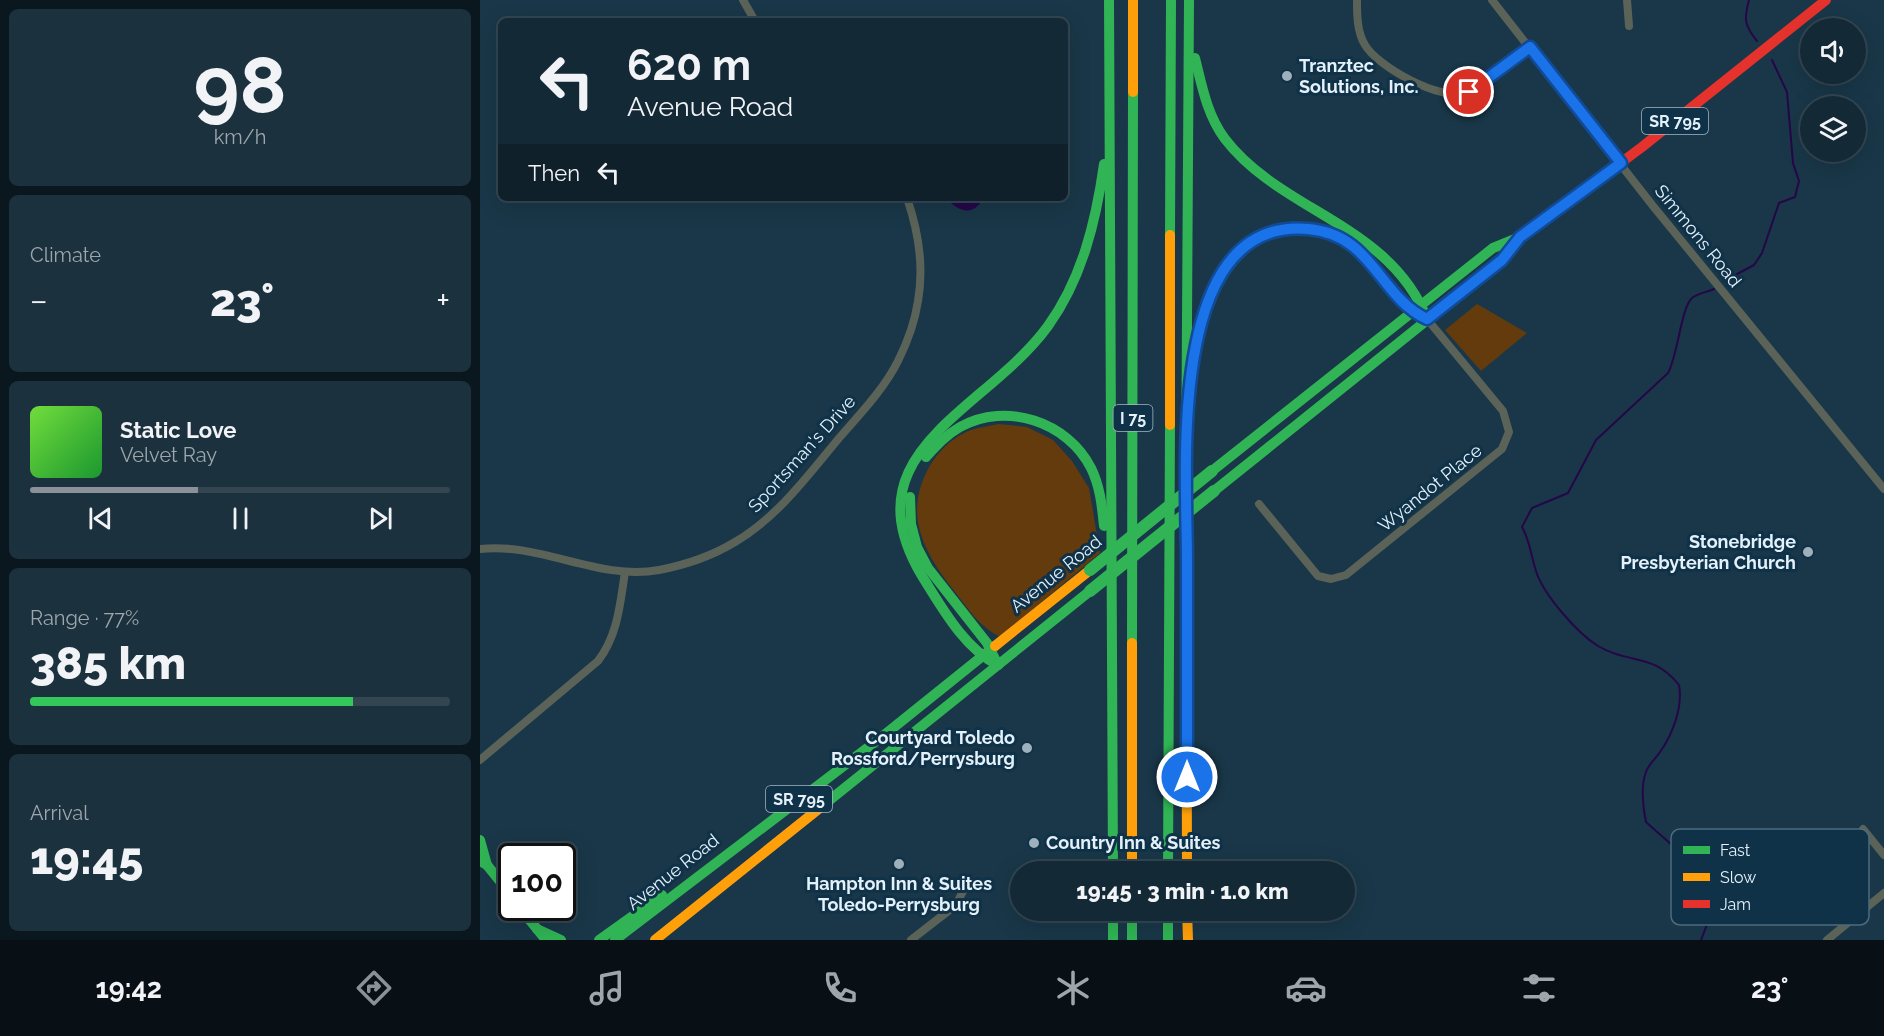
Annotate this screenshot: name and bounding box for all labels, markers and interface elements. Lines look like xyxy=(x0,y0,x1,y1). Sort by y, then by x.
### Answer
map controls xyxy=(1800,18,1866,162)
button: sound xyxy=(1800,18,1866,84)
text: 98 xyxy=(193,40,287,131)
text: 620 m xyxy=(627,41,751,90)
icon: left xyxy=(528,42,606,120)
place label: Tranztec Solutions, Inc. xyxy=(1299,55,1419,97)
pin xyxy=(1443,66,1494,117)
marker: Tranztec Solutions, Inc. xyxy=(1280,69,1294,83)
icon: arrive xyxy=(1452,75,1485,108)
text: Avenue Road xyxy=(627,91,793,122)
button: layers xyxy=(1800,96,1866,162)
road number: SR 795 xyxy=(1642,108,1708,134)
text: km/h xyxy=(214,125,266,149)
icon: left xyxy=(592,156,625,189)
text: Then xyxy=(528,160,580,186)
street label: Simmons Road xyxy=(1651,180,1746,291)
text: Climate xyxy=(30,243,101,267)
text: 23° xyxy=(210,274,274,327)
text: − xyxy=(30,281,48,320)
text: + xyxy=(436,281,450,320)
street label: Sportsman's Drive xyxy=(744,391,860,516)
road number: I 75 xyxy=(1114,405,1152,431)
text: Static Love xyxy=(120,417,237,443)
street label: Wyandot Place xyxy=(1374,439,1486,536)
text: Velvet Ray xyxy=(120,443,217,467)
icon: previous xyxy=(84,502,117,535)
icon: pause xyxy=(224,502,257,535)
icon: next xyxy=(364,502,397,535)
street label: Avenue Road xyxy=(1006,531,1105,617)
place label: Stonebridge Presbyterian Church xyxy=(1620,531,1796,573)
marker: Stonebridge Presbyterian Church xyxy=(1801,545,1815,559)
text: Range · 77% xyxy=(30,606,139,630)
text: 385 km xyxy=(30,637,186,690)
place label: Courtyard Toledo Rossford/Perrysburg xyxy=(831,727,1015,769)
marker: Courtyard Toledo Rossford/Perrysburg xyxy=(1020,741,1034,755)
position arrow xyxy=(1155,745,1219,809)
road number: SR 795 xyxy=(766,786,832,812)
text: Arrival xyxy=(30,801,89,825)
street label: Avenue Road xyxy=(623,829,723,914)
legend xyxy=(1671,829,1869,925)
text: 19:45 xyxy=(30,832,143,885)
place label: Country Inn & Suites xyxy=(1046,832,1220,853)
marker: Country Inn & Suites xyxy=(1027,836,1041,850)
text: Fast xyxy=(1720,841,1751,860)
speed limit sign: 100 xyxy=(498,843,576,921)
marker: Hampton Inn & Suites Toledo-Perrysburg xyxy=(892,857,906,871)
text: Slow xyxy=(1720,868,1756,887)
place label: Hampton Inn & Suites Toledo-Perrysburg xyxy=(806,873,992,915)
text: 19:45 · 3 min · 1.0 km xyxy=(1076,878,1289,904)
text: Jam xyxy=(1720,895,1751,914)
icon: directions xyxy=(353,967,395,1009)
icon: music xyxy=(586,967,628,1009)
icon: phone xyxy=(819,967,861,1009)
icon: climate xyxy=(1052,967,1094,1009)
icon: car xyxy=(1285,967,1327,1009)
icon: filters xyxy=(1518,967,1560,1009)
text: 19:42 xyxy=(95,973,162,1004)
text: 23° xyxy=(1751,973,1789,1004)

